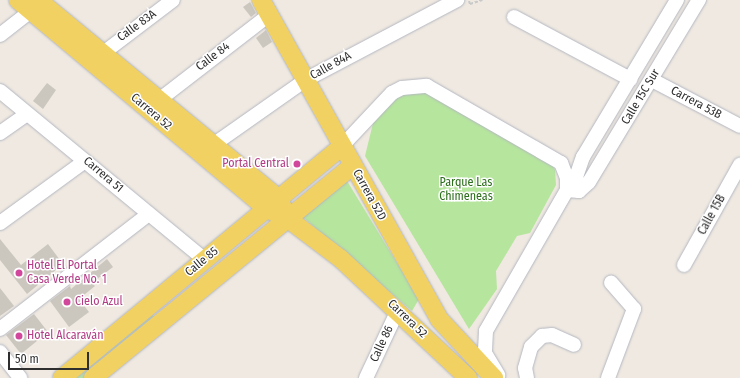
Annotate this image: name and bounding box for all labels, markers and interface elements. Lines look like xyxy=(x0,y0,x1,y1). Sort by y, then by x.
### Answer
street label: Calle 83A xyxy=(115,7,159,45)
street label: Calle 84 xyxy=(193,40,233,74)
street label: Calle 84A xyxy=(308,49,354,83)
street label: Calle 15C Sur xyxy=(619,67,663,127)
street label: Carrera 53B xyxy=(668,84,724,122)
street label: Carrera 52 xyxy=(128,91,174,133)
street label: Carrera 51 xyxy=(80,154,126,196)
place label: Portal Central xyxy=(222,157,289,171)
marker: Portal Central xyxy=(292,159,302,169)
street label: Carrera 52D xyxy=(349,167,389,223)
park label: Parque Las Chimeneas xyxy=(439,176,493,204)
street label: Calle 15B xyxy=(695,192,729,238)
street label: Calle 85 xyxy=(183,244,221,280)
place label: Hotel El Portal Casa Verde No. 1 xyxy=(27,259,107,287)
marker: Hotel El Portal Casa Verde No. 1 xyxy=(14,268,24,278)
place label: Cielo Azul xyxy=(75,295,123,309)
marker: Cielo Azul xyxy=(62,297,72,307)
street label: Carrera 52 xyxy=(384,297,430,341)
street label: Calle 86 xyxy=(367,323,397,365)
place label: Hotel Alcaraván xyxy=(27,329,103,343)
marker: Hotel Alcaraván xyxy=(14,331,24,341)
scale bar xyxy=(10,344,91,370)
text: 50 m xyxy=(15,352,39,366)

